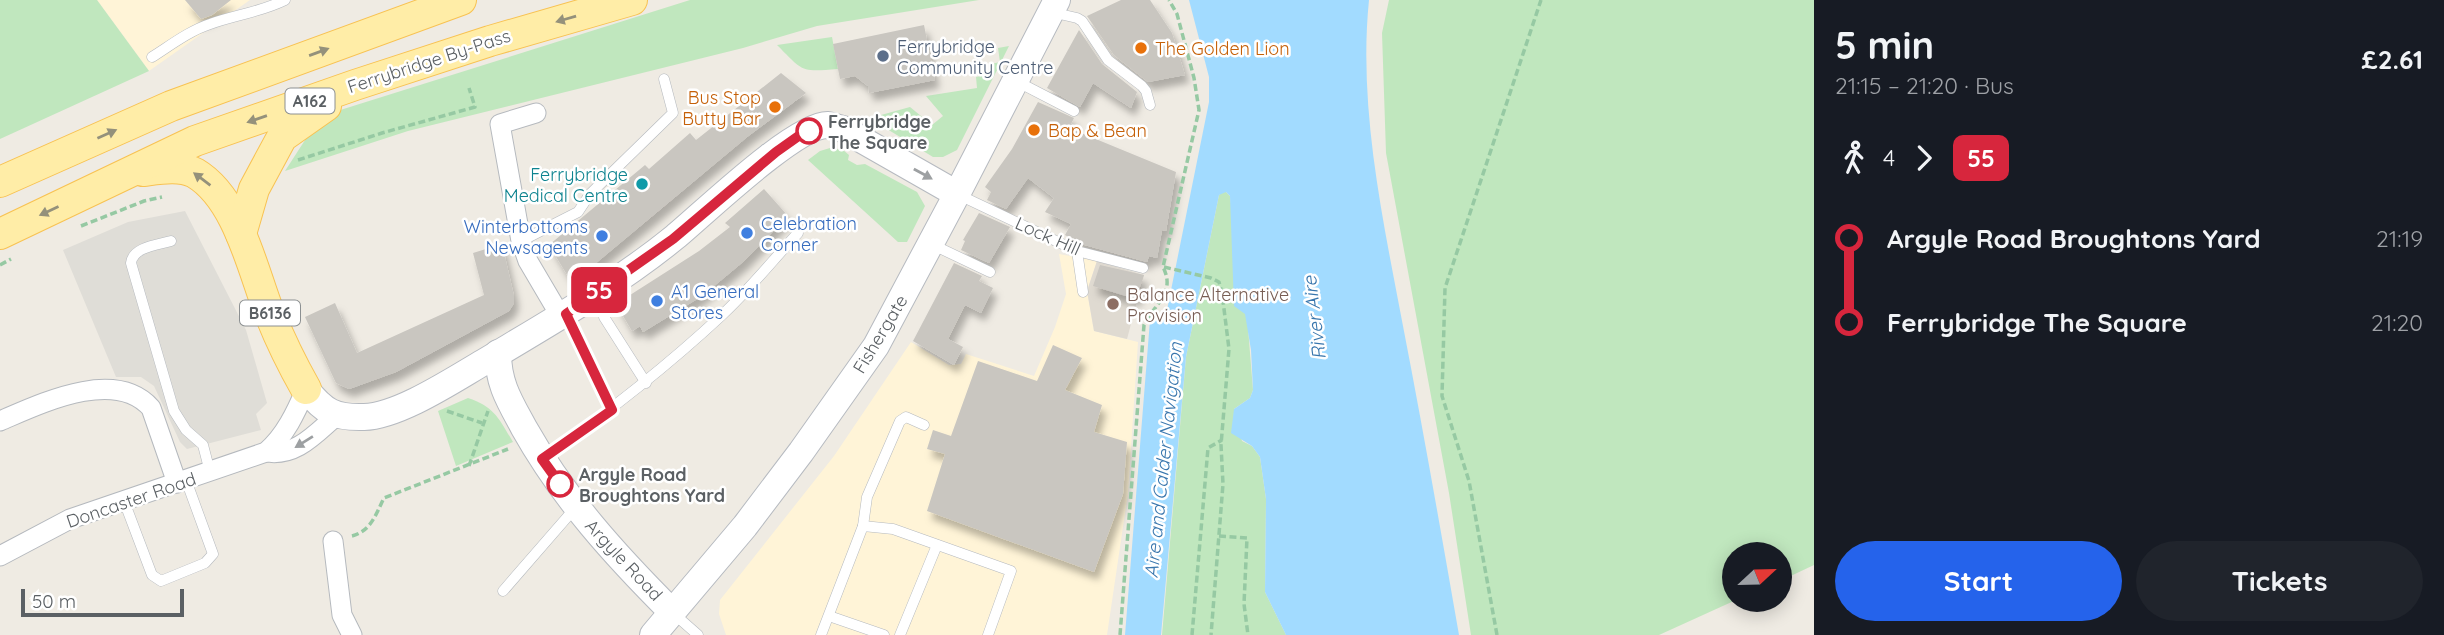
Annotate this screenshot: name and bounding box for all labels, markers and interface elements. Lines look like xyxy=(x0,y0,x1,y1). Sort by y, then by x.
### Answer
one-way arrow xyxy=(555,14,576,24)
text: 5 min xyxy=(1835,21,1934,69)
street label: Ferrybridge By-Pass xyxy=(345,24,513,98)
place label: Ferrybridge Community Centre xyxy=(897,35,1053,79)
place label: The Golden Lion xyxy=(1155,37,1290,60)
marker: The Golden Lion xyxy=(1133,40,1149,56)
text: £2.61 xyxy=(2362,43,2423,76)
one-way arrow xyxy=(309,46,330,57)
marker: Ferrybridge Community Centre xyxy=(875,48,891,64)
text: 21:15 – 21:20 · Bus xyxy=(1835,71,2014,100)
place label: Bus Stop Butty Bar xyxy=(682,86,761,130)
road number: A162 xyxy=(286,88,334,114)
marker: Bus Stop Butty Bar xyxy=(767,99,783,115)
place label: Ferrybridge The Square xyxy=(828,110,931,154)
one-way arrow xyxy=(246,114,267,125)
marker: Ferrybridge The Square xyxy=(796,118,822,144)
place label: Bap & Bean xyxy=(1048,119,1147,142)
marker: Bap & Bean xyxy=(1026,122,1042,138)
one-way arrow xyxy=(97,128,117,140)
icon: walk xyxy=(1835,139,1873,177)
icon: forward xyxy=(1905,139,1943,177)
text: 4 xyxy=(1883,143,1895,172)
text: 55 xyxy=(1967,143,1995,173)
place label: Ferrybridge Medical Centre xyxy=(504,163,628,207)
one-way arrow xyxy=(913,168,932,180)
one-way arrow xyxy=(192,172,211,186)
marker: Ferrybridge Medical Centre xyxy=(634,176,650,192)
one-way arrow xyxy=(39,205,59,217)
street label: Lock Hill xyxy=(1012,211,1084,261)
place label: Celebration Corner xyxy=(761,212,857,256)
place label: Winterbottoms Newsagents xyxy=(464,215,588,259)
text: Argyle Road Broughtons Yard xyxy=(1887,222,2261,255)
text: 21:19 xyxy=(2376,224,2423,253)
marker: Celebration Corner xyxy=(739,225,755,241)
marker: Winterbottoms Newsagents xyxy=(594,228,610,244)
line badge: 55 xyxy=(568,267,630,313)
water label: River Aire xyxy=(1297,274,1331,361)
text: 55 xyxy=(585,275,613,305)
place label: A1 General Stores xyxy=(671,280,759,324)
place label: Balance Alternative Provision xyxy=(1127,283,1289,327)
street label: Fishergate xyxy=(848,290,912,378)
marker: A1 General Stores xyxy=(649,293,665,309)
marker: Balance Alternative Provision xyxy=(1105,296,1121,312)
road number: B6136 xyxy=(240,300,300,326)
text: Ferrybridge The Square xyxy=(1887,306,2187,339)
text: 21:20 xyxy=(2371,308,2423,337)
water label: Aire and Calder Navigation xyxy=(1139,340,1187,579)
one-way arrow xyxy=(294,436,314,449)
place label: Argyle Road Broughtons Yard xyxy=(579,463,725,507)
street label: Doncaster Road xyxy=(63,467,199,533)
marker: Argyle Road Broughtons Yard xyxy=(547,471,573,497)
street label: Argyle Road xyxy=(580,514,668,606)
button: Start xyxy=(1835,541,2122,621)
button: Tickets xyxy=(2136,541,2423,621)
north arrow xyxy=(1722,542,1792,612)
map controls xyxy=(1722,542,1792,612)
scale bar xyxy=(21,586,184,618)
text: 50 m xyxy=(32,589,76,613)

